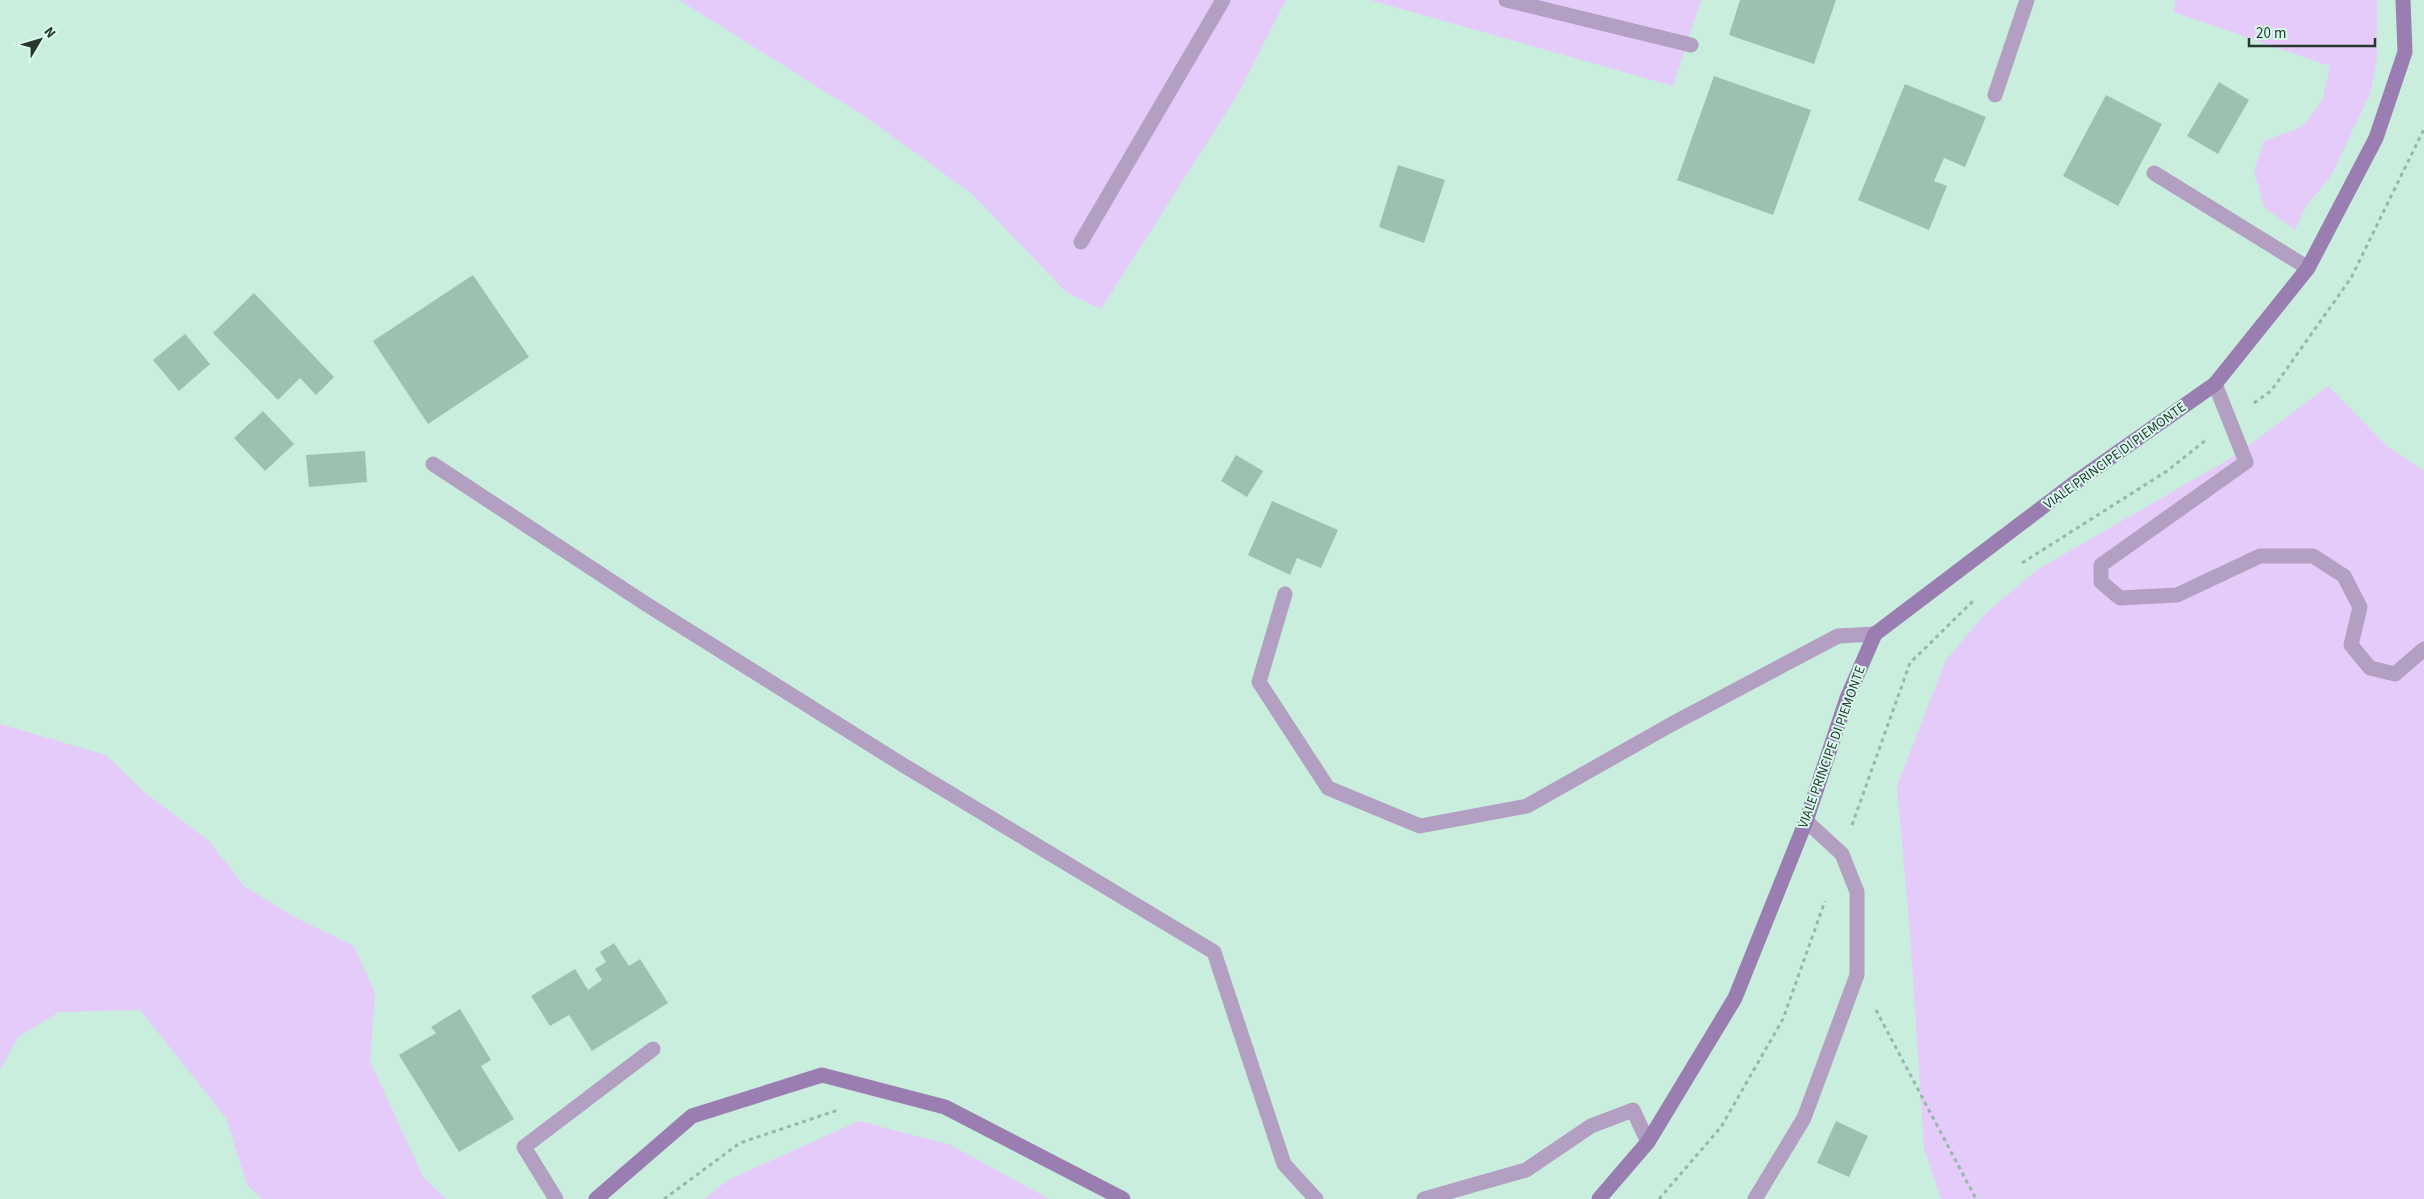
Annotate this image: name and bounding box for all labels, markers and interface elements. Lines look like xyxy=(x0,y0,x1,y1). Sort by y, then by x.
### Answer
north arrow xyxy=(15,15,65,65)
scale bar xyxy=(2249,15,2375,47)
text: N xyxy=(39,23,60,42)
text: 20 m xyxy=(2256,23,2286,44)
street label: VIALE PRINCIPE DI PIEMONTE xyxy=(2040,398,2190,514)
street label: VIALE PRINCIPE DI PIEMONTE xyxy=(1793,663,1871,831)

